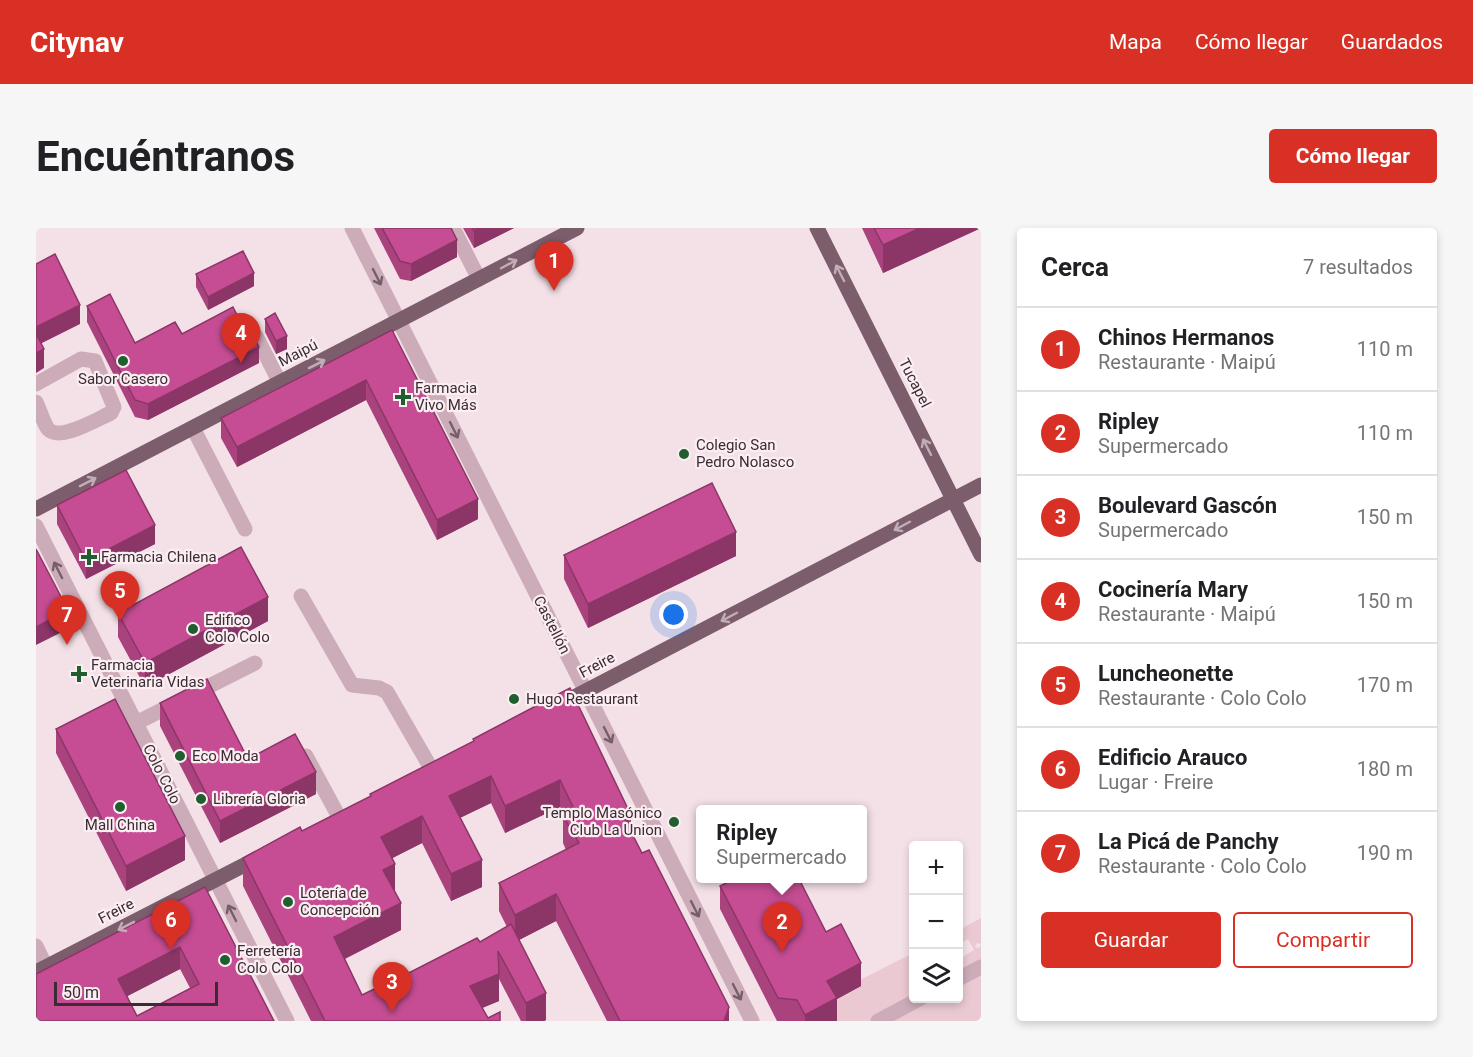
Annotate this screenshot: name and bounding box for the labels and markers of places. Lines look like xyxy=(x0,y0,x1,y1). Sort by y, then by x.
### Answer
pin: 1 xyxy=(534,242,574,291)
pin: 4 xyxy=(222,314,260,363)
marker: Sabor Casero xyxy=(116,354,130,368)
place label: Sabor Casero xyxy=(78,370,168,388)
place label: Farmacia Vivo Más xyxy=(415,379,477,414)
marker: Farmacia Vivo Más xyxy=(396,390,410,404)
place label: Colegio San Pedro Nolasco xyxy=(696,436,794,471)
marker: Colegio San Pedro Nolasco xyxy=(677,447,691,461)
place label: Farmacia Chilena xyxy=(101,548,217,566)
marker: Farmacia Chilena xyxy=(82,550,96,564)
pin: 5 xyxy=(100,572,140,621)
pin: 7 xyxy=(48,596,87,645)
place label: Edifico Colo Colo xyxy=(205,611,270,646)
marker: Edifico Colo Colo xyxy=(186,622,200,636)
place label: Farmacia Veterinaria Vidas xyxy=(91,656,204,691)
marker: Farmacia Veterinaria Vidas xyxy=(72,667,86,681)
place label: Hugo Restaurant xyxy=(526,690,638,708)
marker: Hugo Restaurant xyxy=(507,692,521,706)
place label: Eco Moda xyxy=(192,747,259,765)
marker: Eco Moda xyxy=(173,749,187,763)
place label: Librería Gloria xyxy=(213,790,306,808)
marker: Librería Gloria xyxy=(194,792,208,806)
marker: Mall China xyxy=(113,800,127,814)
place label: Templo Masónico Club La Union xyxy=(542,804,662,839)
marker: Templo Masónico Club La Union xyxy=(667,815,681,829)
place label: Mall China xyxy=(85,816,155,834)
place label: Lotería de Concepción xyxy=(300,884,379,919)
marker: Lotería de Concepción xyxy=(281,895,295,909)
pin: 6 xyxy=(152,900,190,950)
pin: 2 xyxy=(762,902,802,952)
place label: Ferretería Colo Colo xyxy=(237,942,302,977)
marker: Ferretería Colo Colo xyxy=(218,953,232,967)
pin: 3 xyxy=(372,962,412,1012)

